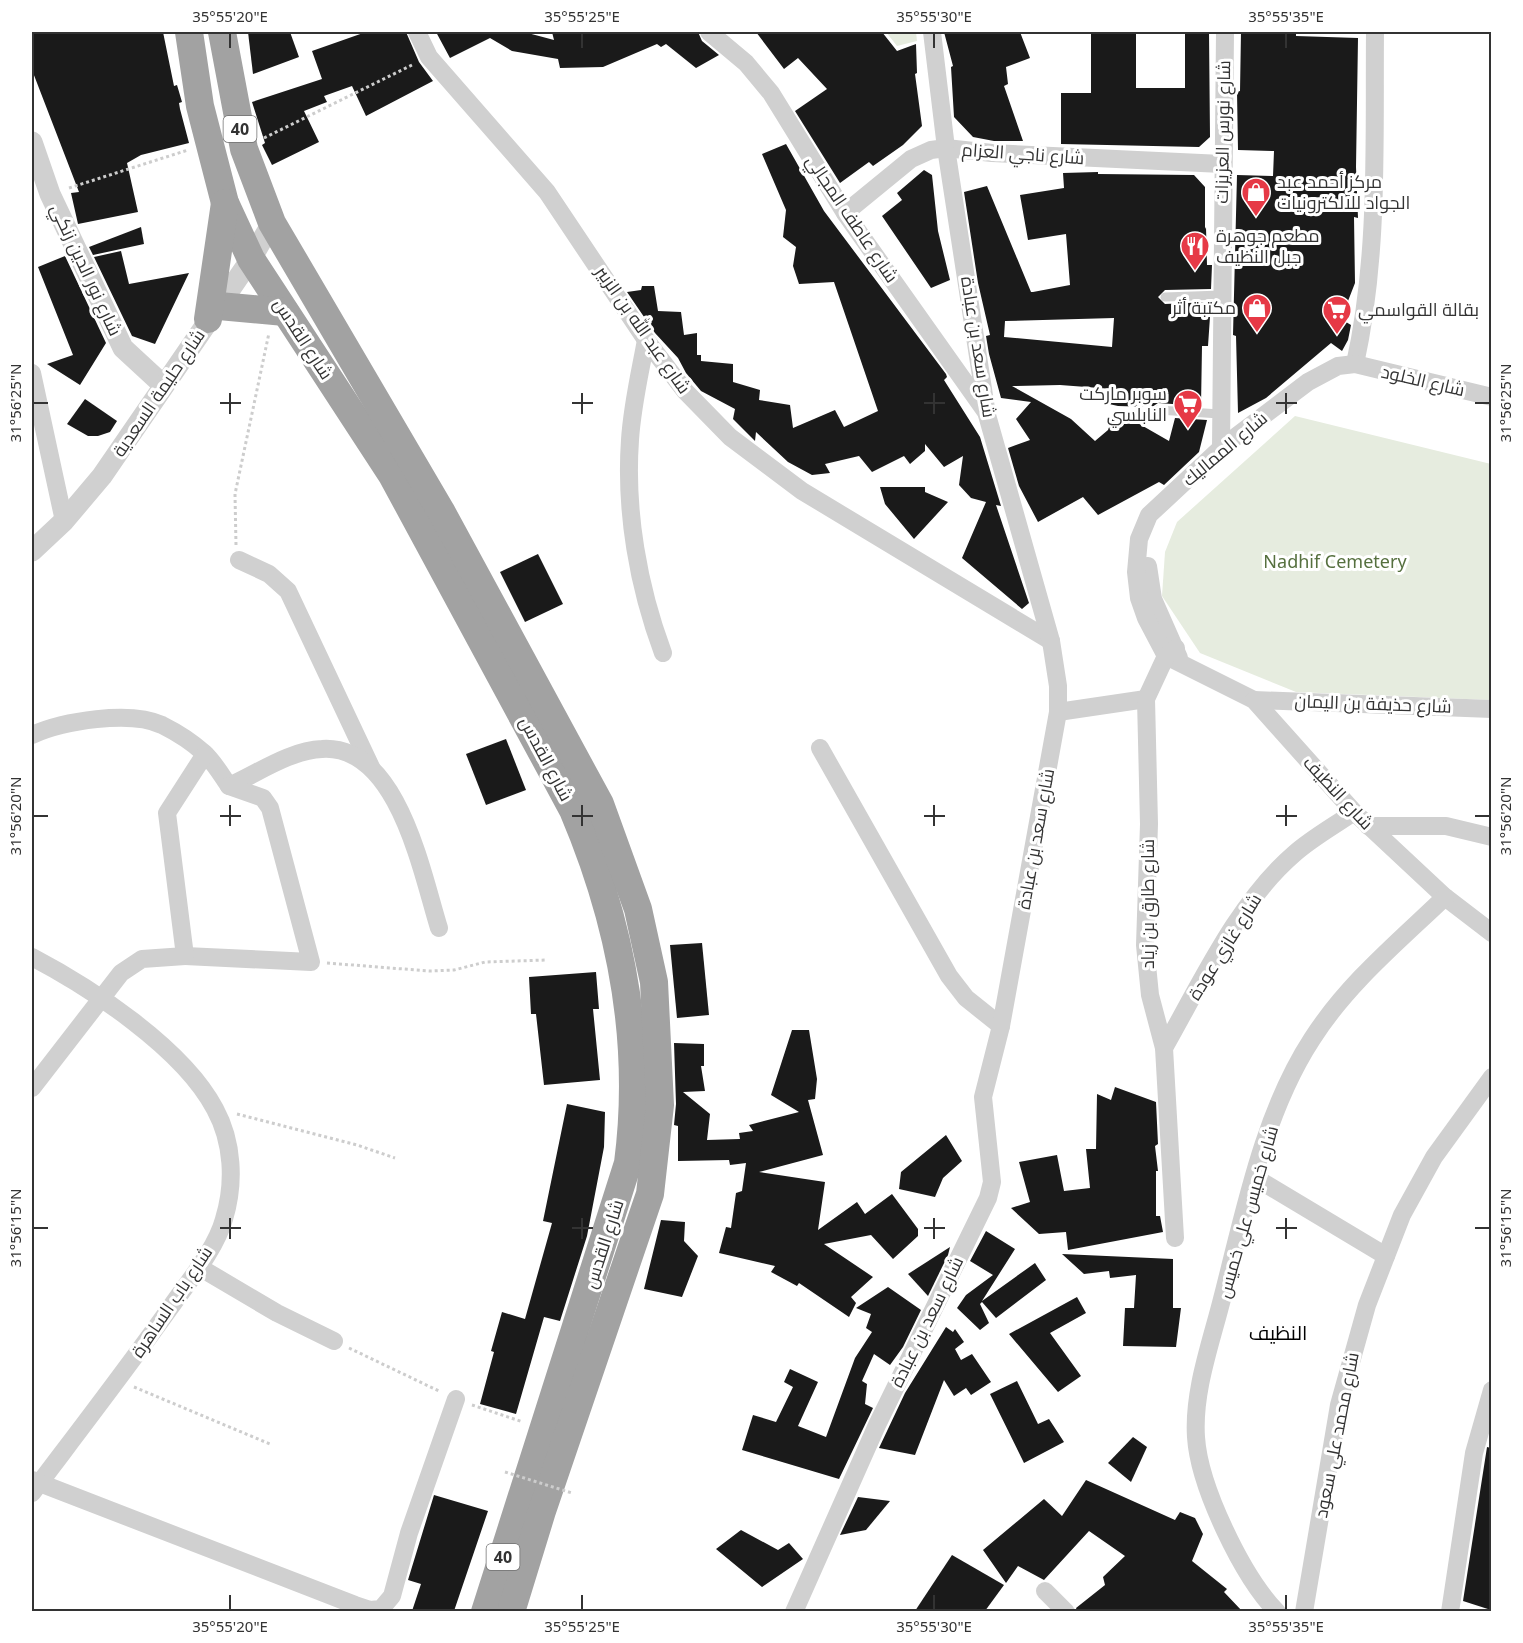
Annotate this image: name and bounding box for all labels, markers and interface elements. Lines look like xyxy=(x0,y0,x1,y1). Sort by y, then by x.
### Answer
text: 35°55'20"E xyxy=(192,6,268,26)
text: 35°55'25"E xyxy=(544,6,620,26)
text: 35°55'30"E xyxy=(896,6,972,26)
text: 35°55'35"E xyxy=(1248,6,1324,26)
street label: شارع نورس العزيزات xyxy=(1209,60,1236,204)
road number: 40 xyxy=(224,116,256,142)
street label: شارع ناجي العزام xyxy=(961,137,1085,172)
street label: شارع عاطف المجالي xyxy=(799,150,904,289)
place label: مركز أحمد عبد الجواد للالكترونيات xyxy=(1277,169,1410,214)
shop icon: مركز أحمد عبد الجواد للالكترونيات xyxy=(1240,176,1272,218)
street label: شارع نور الدين زنكي xyxy=(43,200,128,341)
place label: مطعم جوهرة جبل النظيف xyxy=(1216,223,1320,268)
restaurant icon: مطعم جوهرة جبل النظيف xyxy=(1179,230,1211,272)
street label: شارع عبد الله بن الزبير xyxy=(589,260,697,399)
street label: شارع سعد بن عبادة xyxy=(955,274,1002,419)
shop icon: مكتبة أثر xyxy=(1241,292,1273,334)
street label: شارع القدس xyxy=(268,293,339,384)
supermarket icon: بقالة القواسمي xyxy=(1321,294,1353,336)
place label: مكتبة أثر xyxy=(1171,295,1236,319)
place label: بقالة القواسمي xyxy=(1358,297,1479,324)
street label: شارع حليمة السعدية xyxy=(107,324,211,462)
street label: شارع الخلود xyxy=(1379,359,1467,402)
text: 31°56'25"N xyxy=(5,364,25,442)
text: 31°56'25"N xyxy=(1495,364,1515,442)
place label: سوبر ماركت النابلسي xyxy=(1079,381,1167,428)
supermarket icon: سوبر ماركت النابلسي xyxy=(1172,388,1204,430)
street label: شارع المماليك xyxy=(1177,406,1273,492)
park label: Nadhif Cemetery xyxy=(1263,549,1407,573)
street label: شارع حذيفة بن اليمان xyxy=(1294,688,1452,719)
street label: شارع القدس xyxy=(514,712,579,805)
street label: شارع النظيف xyxy=(1298,750,1379,835)
street label: شارع سعد بن عبادة xyxy=(1011,766,1060,911)
text: 31°56'20"N xyxy=(5,777,25,855)
text: 31°56'20"N xyxy=(1495,777,1515,855)
street label: شارع طارق بن زياد xyxy=(1135,839,1160,969)
street label: شارع غازي عودة xyxy=(1182,889,1269,1006)
street label: شارع خميس علي خميس xyxy=(1211,1123,1286,1302)
text: 31°56'15"N xyxy=(5,1189,25,1267)
text: 31°56'15"N xyxy=(1495,1189,1515,1267)
street label: شارع القدس xyxy=(577,1196,630,1292)
street label: شارع باب الساهرة xyxy=(125,1241,218,1362)
street label: شارع سعد بن عبادة xyxy=(884,1252,969,1391)
district label: النظيف xyxy=(1249,1319,1307,1346)
street label: شارع محمد علي سعود xyxy=(1308,1350,1367,1520)
road number: 40 xyxy=(486,1544,520,1570)
text: 35°55'20"E xyxy=(192,1616,268,1636)
text: 35°55'25"E xyxy=(544,1616,620,1636)
text: 35°55'30"E xyxy=(896,1616,972,1636)
text: 35°55'35"E xyxy=(1248,1616,1324,1636)

